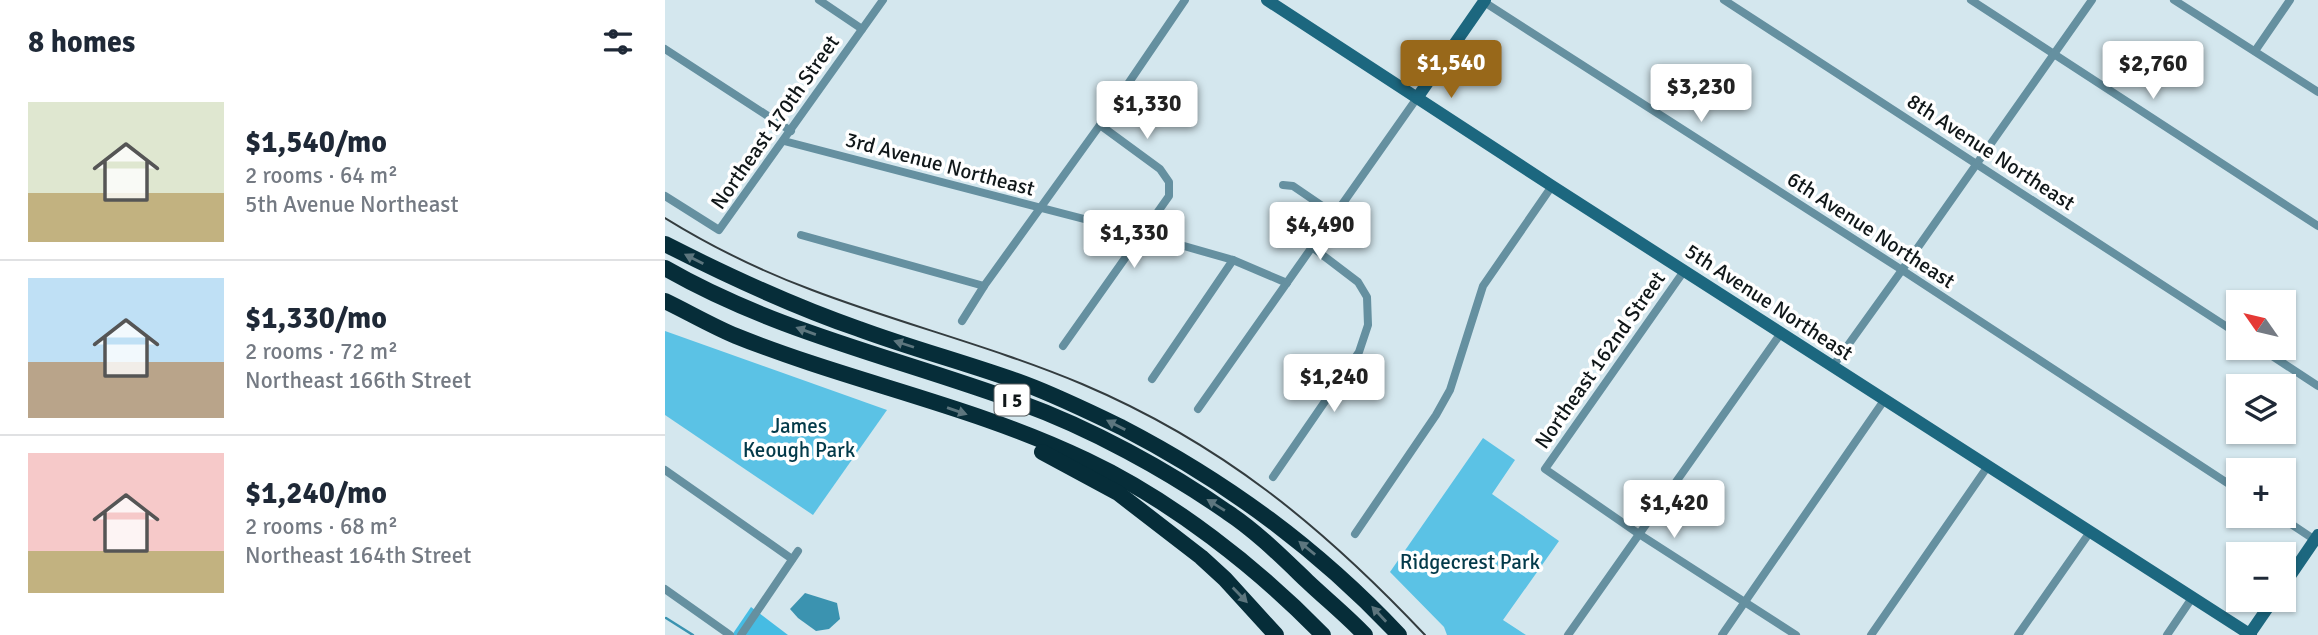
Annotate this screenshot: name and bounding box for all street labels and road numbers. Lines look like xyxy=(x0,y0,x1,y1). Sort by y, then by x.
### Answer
street label: Northeast 170th Street xyxy=(705,30,845,214)
street label: 8th Avenue Northeast xyxy=(1902,88,2080,216)
street label: 3rd Avenue Northeast xyxy=(843,126,1037,202)
street label: 6th Avenue Northeast xyxy=(1782,166,1960,294)
street label: 5th Avenue Northeast xyxy=(1680,238,1858,366)
street label: Northeast 162nd Street xyxy=(1529,266,1671,454)
road number: I 5 xyxy=(995,384,1029,416)

